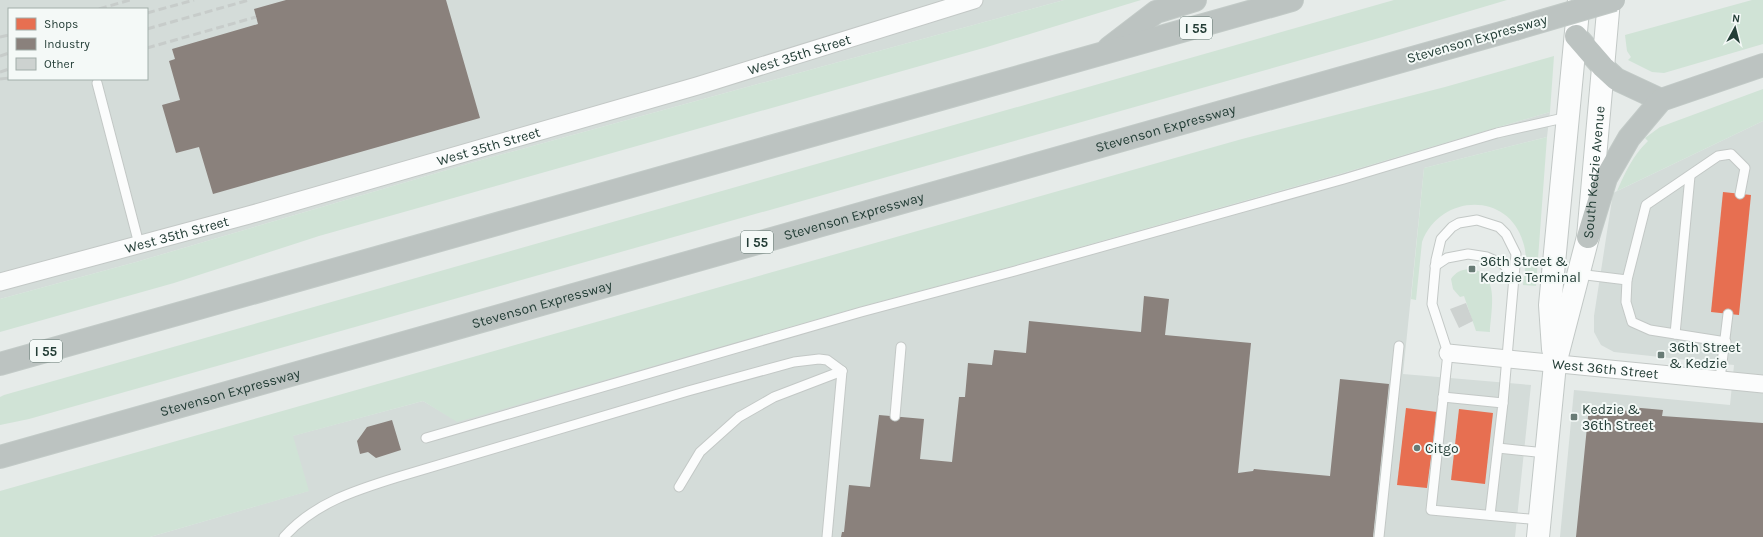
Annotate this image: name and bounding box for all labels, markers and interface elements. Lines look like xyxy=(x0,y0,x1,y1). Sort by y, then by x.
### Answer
legend xyxy=(8,8,148,80)
north arrow xyxy=(1715,8,1755,48)
street label: Stevenson Expressway xyxy=(1405,11,1549,67)
text: N xyxy=(1731,12,1741,26)
text: Shops xyxy=(44,17,78,31)
road number: I 55 xyxy=(1180,17,1212,39)
street label: West 35th Street xyxy=(746,30,853,78)
text: Industry xyxy=(44,37,90,51)
text: Other xyxy=(44,57,75,71)
street label: Stevenson Expressway xyxy=(1093,100,1238,156)
street label: South Kedzie Avenue xyxy=(1579,105,1608,239)
street label: West 35th Street xyxy=(435,123,542,169)
street label: Stevenson Expressway xyxy=(781,188,926,244)
street label: West 35th Street xyxy=(123,212,231,257)
road number: I 55 xyxy=(741,231,773,253)
place label: 36th Street & Kedzie Terminal xyxy=(1480,253,1581,286)
marker: 36th Street & Kedzie Terminal xyxy=(1467,264,1477,274)
street label: Stevenson Expressway xyxy=(470,276,614,332)
place label: 36th Street & Kedzie xyxy=(1669,339,1741,372)
road number: I 55 xyxy=(30,340,62,362)
marker: 36th Street & Kedzie xyxy=(1656,350,1666,360)
street label: West 36th Street xyxy=(1551,355,1659,382)
street label: Stevenson Expressway xyxy=(158,364,303,420)
place label: Kedzie & 36th Street xyxy=(1582,401,1654,434)
marker: Kedzie & 36th Street xyxy=(1569,412,1579,422)
place label: Citgo xyxy=(1425,440,1459,457)
marker: Citgo xyxy=(1412,443,1422,453)

